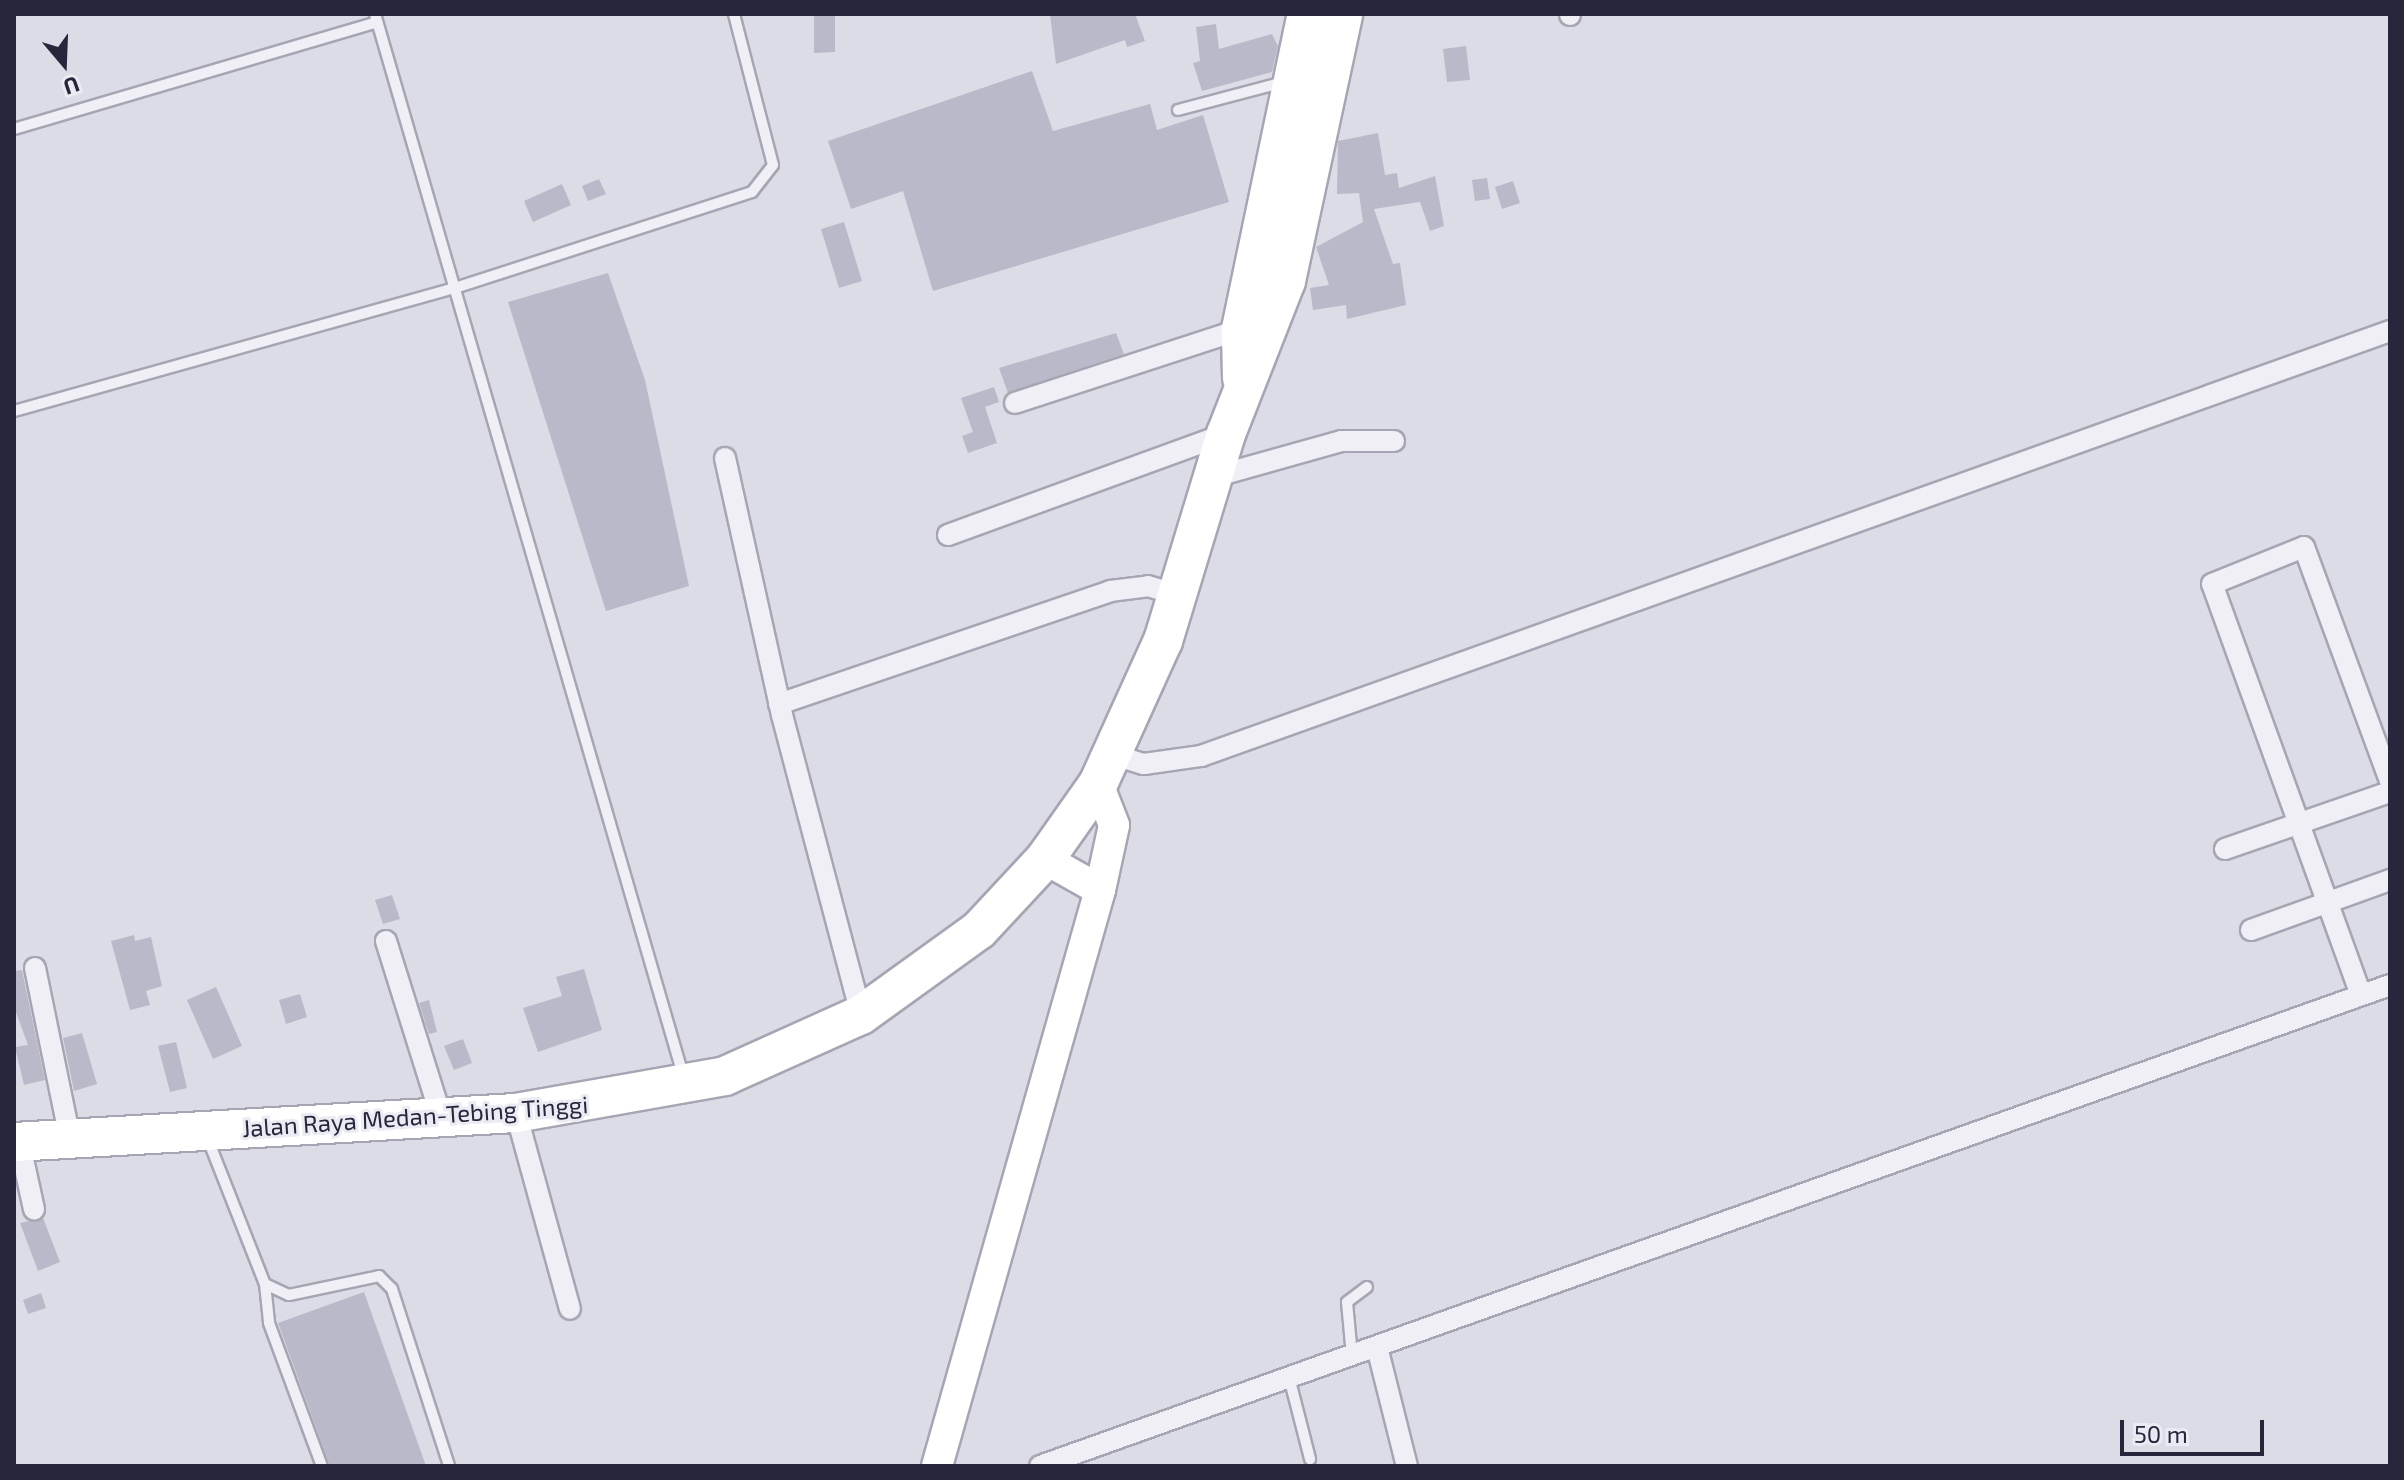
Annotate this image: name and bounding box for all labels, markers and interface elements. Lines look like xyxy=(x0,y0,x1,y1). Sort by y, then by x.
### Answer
north arrow xyxy=(24,24,104,104)
text: U xyxy=(60,72,83,101)
street label: Jalan Raya Medan-Tebing Tinggi xyxy=(241,1090,589,1142)
scale bar xyxy=(2124,1404,2268,1454)
text: 50 m xyxy=(2134,1419,2188,1448)

